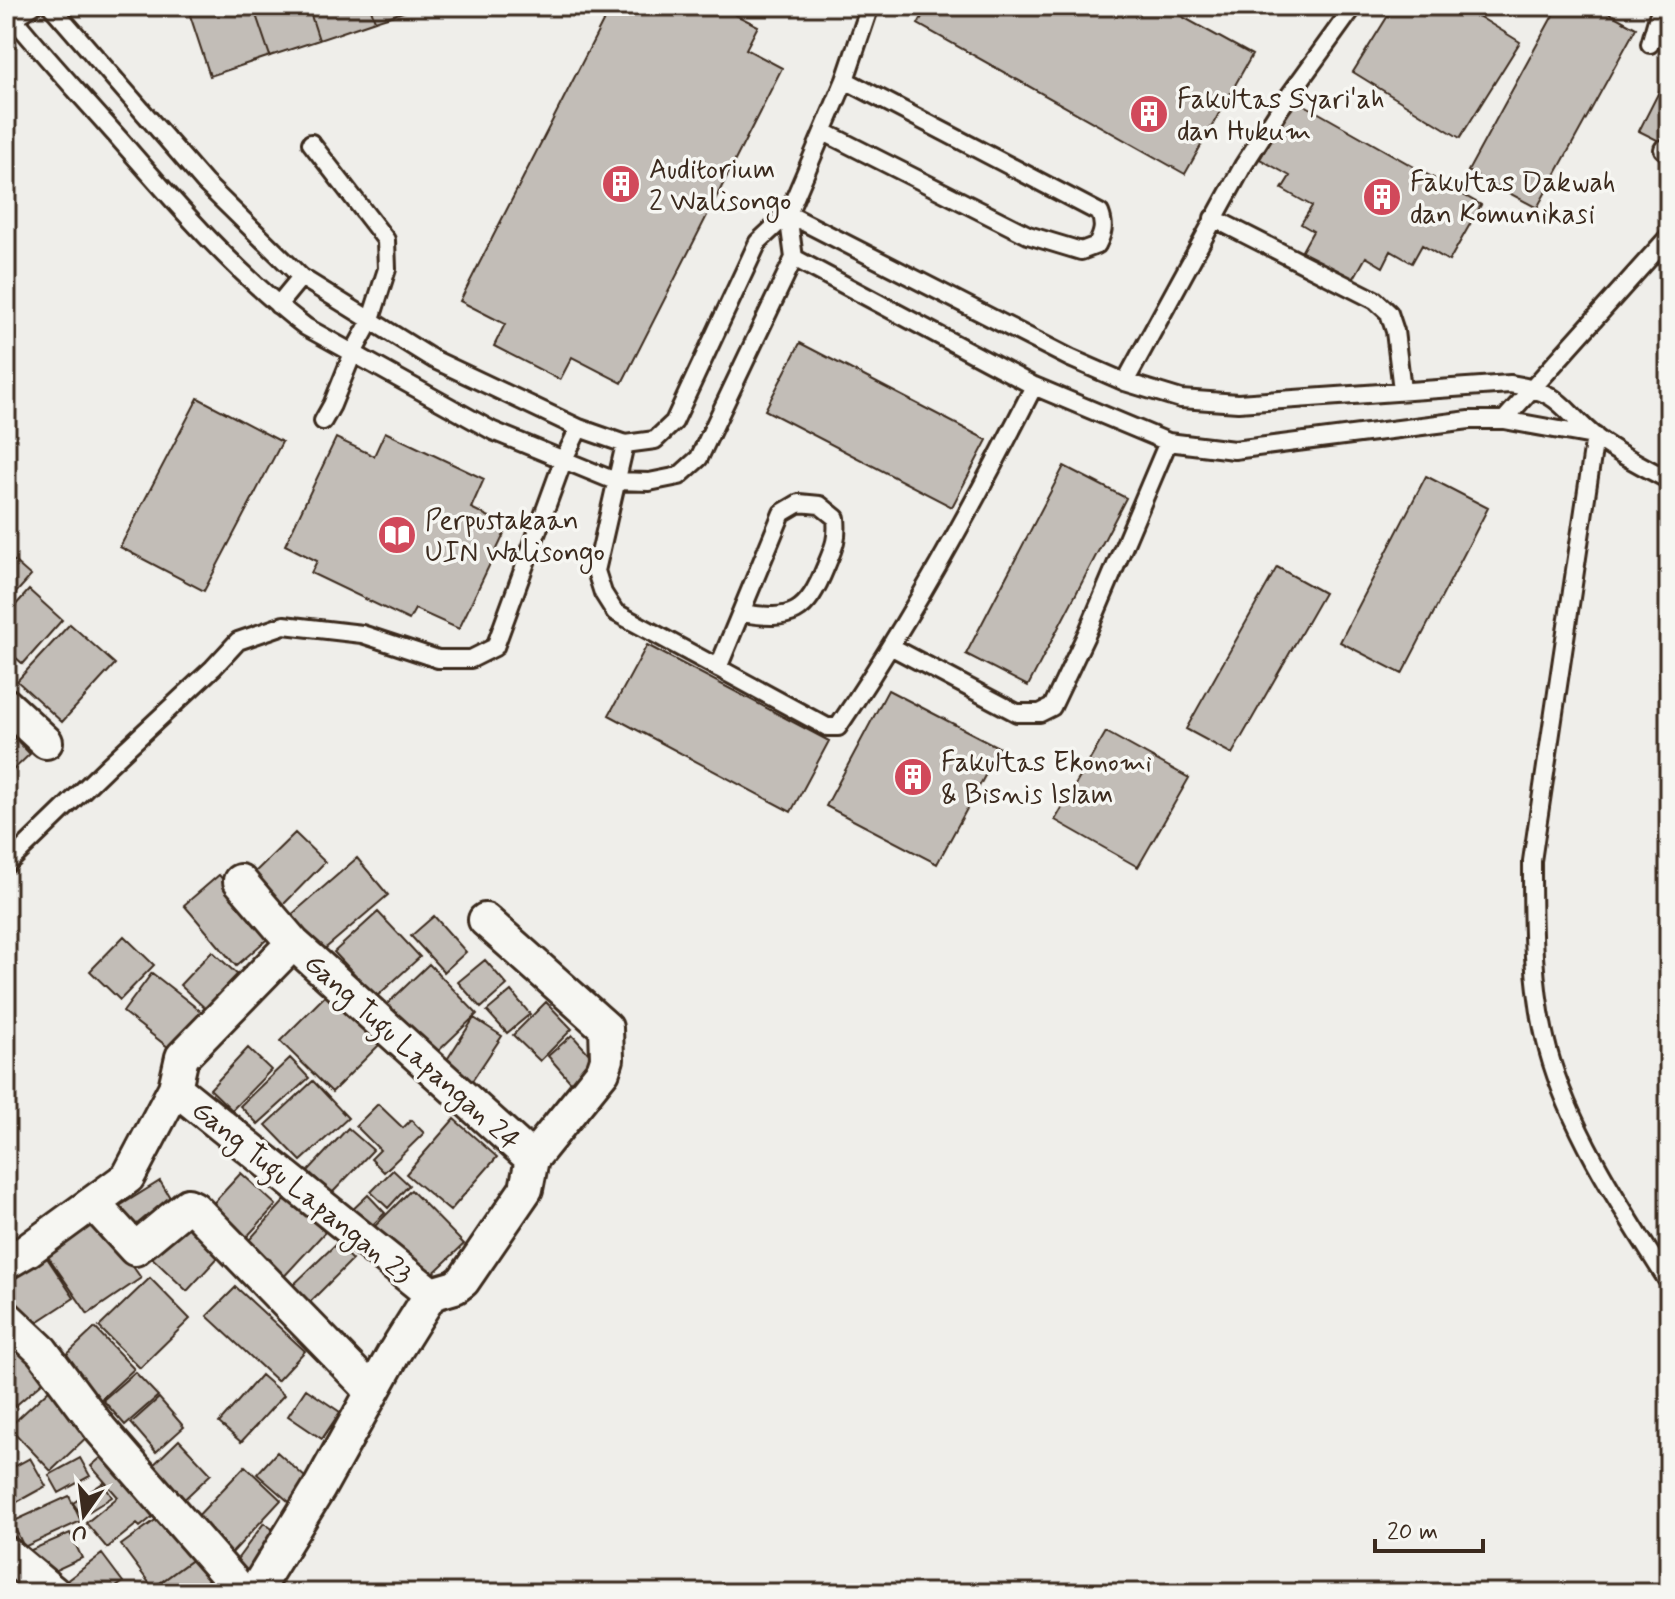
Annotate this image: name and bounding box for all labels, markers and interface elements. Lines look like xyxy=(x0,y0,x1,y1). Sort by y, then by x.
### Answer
place label: Fakultas Syari'ah dan Hukum xyxy=(1177,82,1385,151)
building icon: Fakultas Syari'ah dan Hukum xyxy=(1128,93,1170,135)
place label: Auditorium 2 Walisongo xyxy=(649,152,791,223)
building icon: Auditorium 2 Walisongo xyxy=(600,163,642,205)
place label: Fakultas Dakwah dan Komunikasi xyxy=(1410,165,1616,234)
building icon: Fakultas Dakwah dan Komunikasi xyxy=(1361,176,1403,218)
place label: Perpustakaan UIN Walisongo xyxy=(425,503,605,574)
library icon: Perpustakaan UIN Walisongo xyxy=(376,514,418,556)
place label: Fakultas Ekonomi & Bisnis Islam xyxy=(941,745,1152,814)
building icon: Fakultas Ekonomi & Bisnis Islam xyxy=(892,756,934,798)
street label: Gang Tugu Lapangan 24 xyxy=(293,946,527,1162)
street label: Gang Tugu Lapangan 23 xyxy=(182,1092,420,1296)
north arrow xyxy=(44,1475,124,1555)
scale bar xyxy=(1375,1503,1483,1553)
text: U xyxy=(69,1517,90,1548)
text: 20 m xyxy=(1387,1517,1438,1548)

